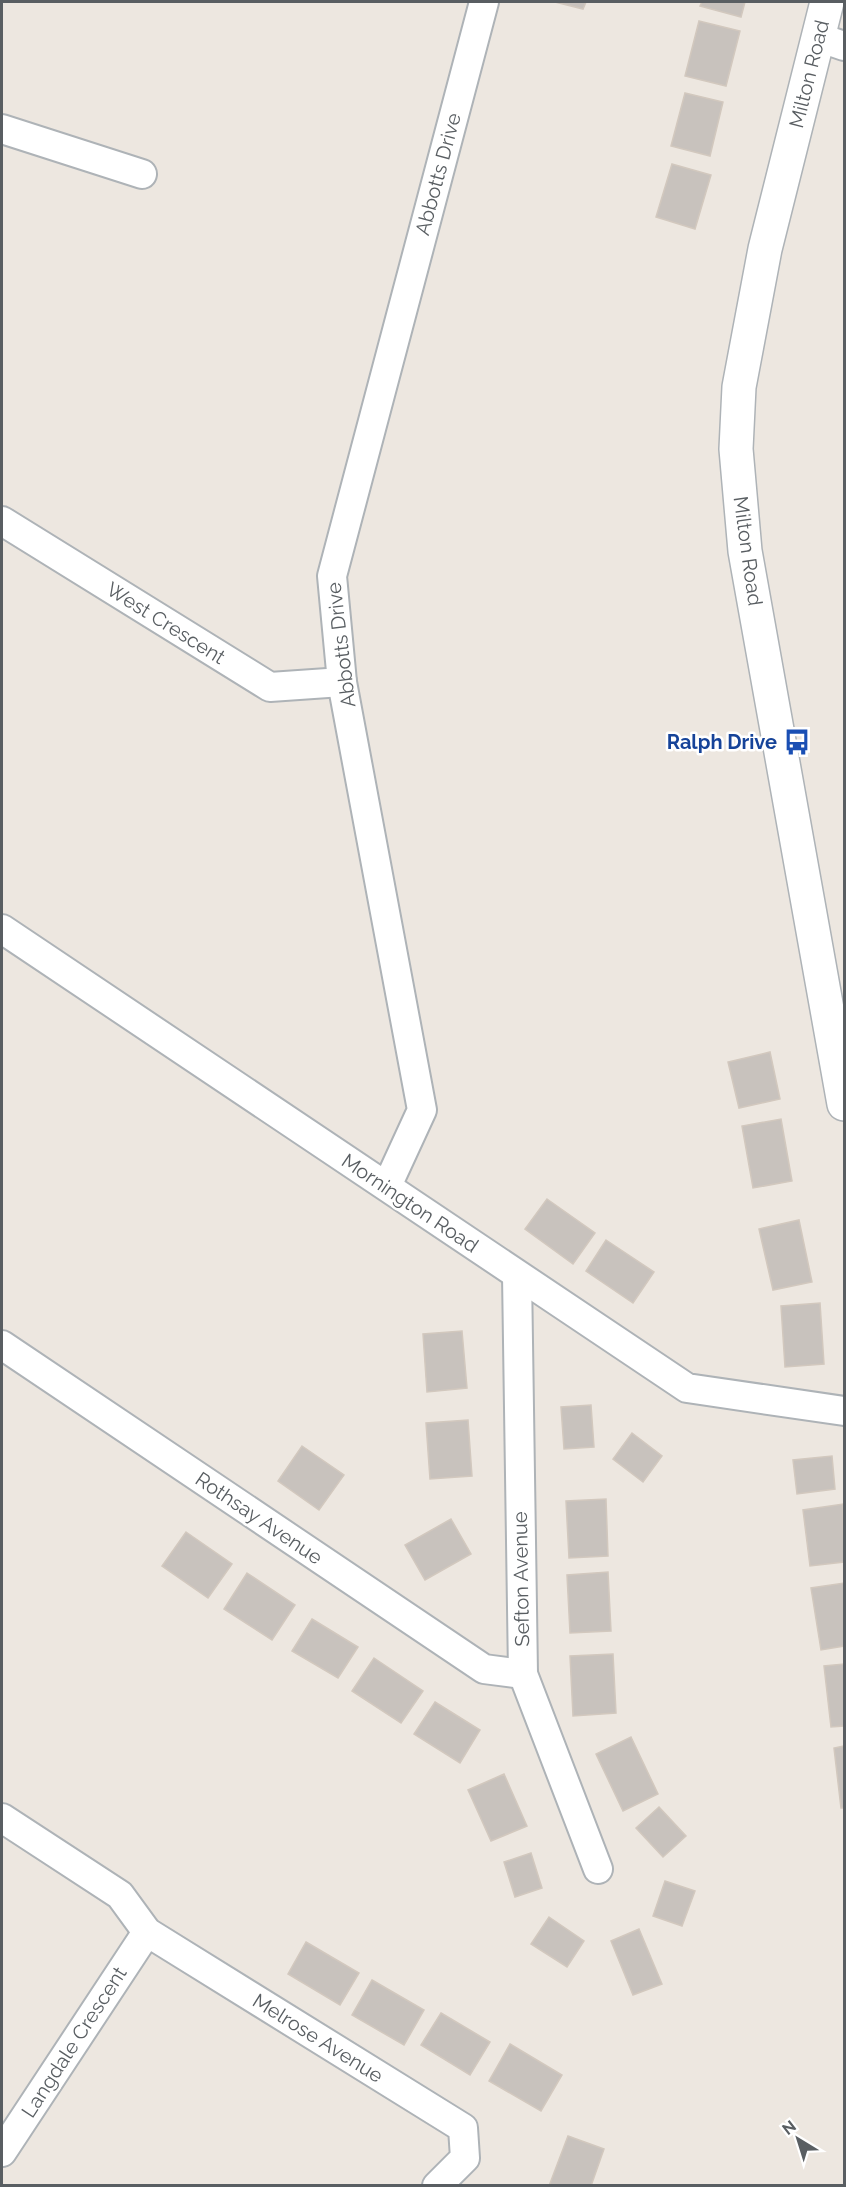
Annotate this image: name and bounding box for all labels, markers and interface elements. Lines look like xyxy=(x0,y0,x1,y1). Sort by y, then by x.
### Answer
street label: Milton Road xyxy=(784,17,834,131)
street label: Abbotts Drive xyxy=(410,110,466,238)
street label: Milton Road xyxy=(728,495,768,607)
street label: West Crescent xyxy=(102,577,230,669)
street label: Abbotts Drive xyxy=(321,581,361,709)
bus stop icon: Ralph Drive xyxy=(782,727,812,757)
place label: Ralph Drive xyxy=(667,730,777,754)
street label: Mornington Road xyxy=(337,1148,483,1258)
street label: Rothsay Avenue xyxy=(191,1467,327,1569)
street label: Sefton Avenue xyxy=(508,1511,534,1647)
street label: Langdale Crescent xyxy=(16,1962,132,2122)
street label: Melrose Avenue xyxy=(248,1988,388,2088)
north arrow xyxy=(768,2109,828,2169)
text: N xyxy=(778,2116,800,2139)

